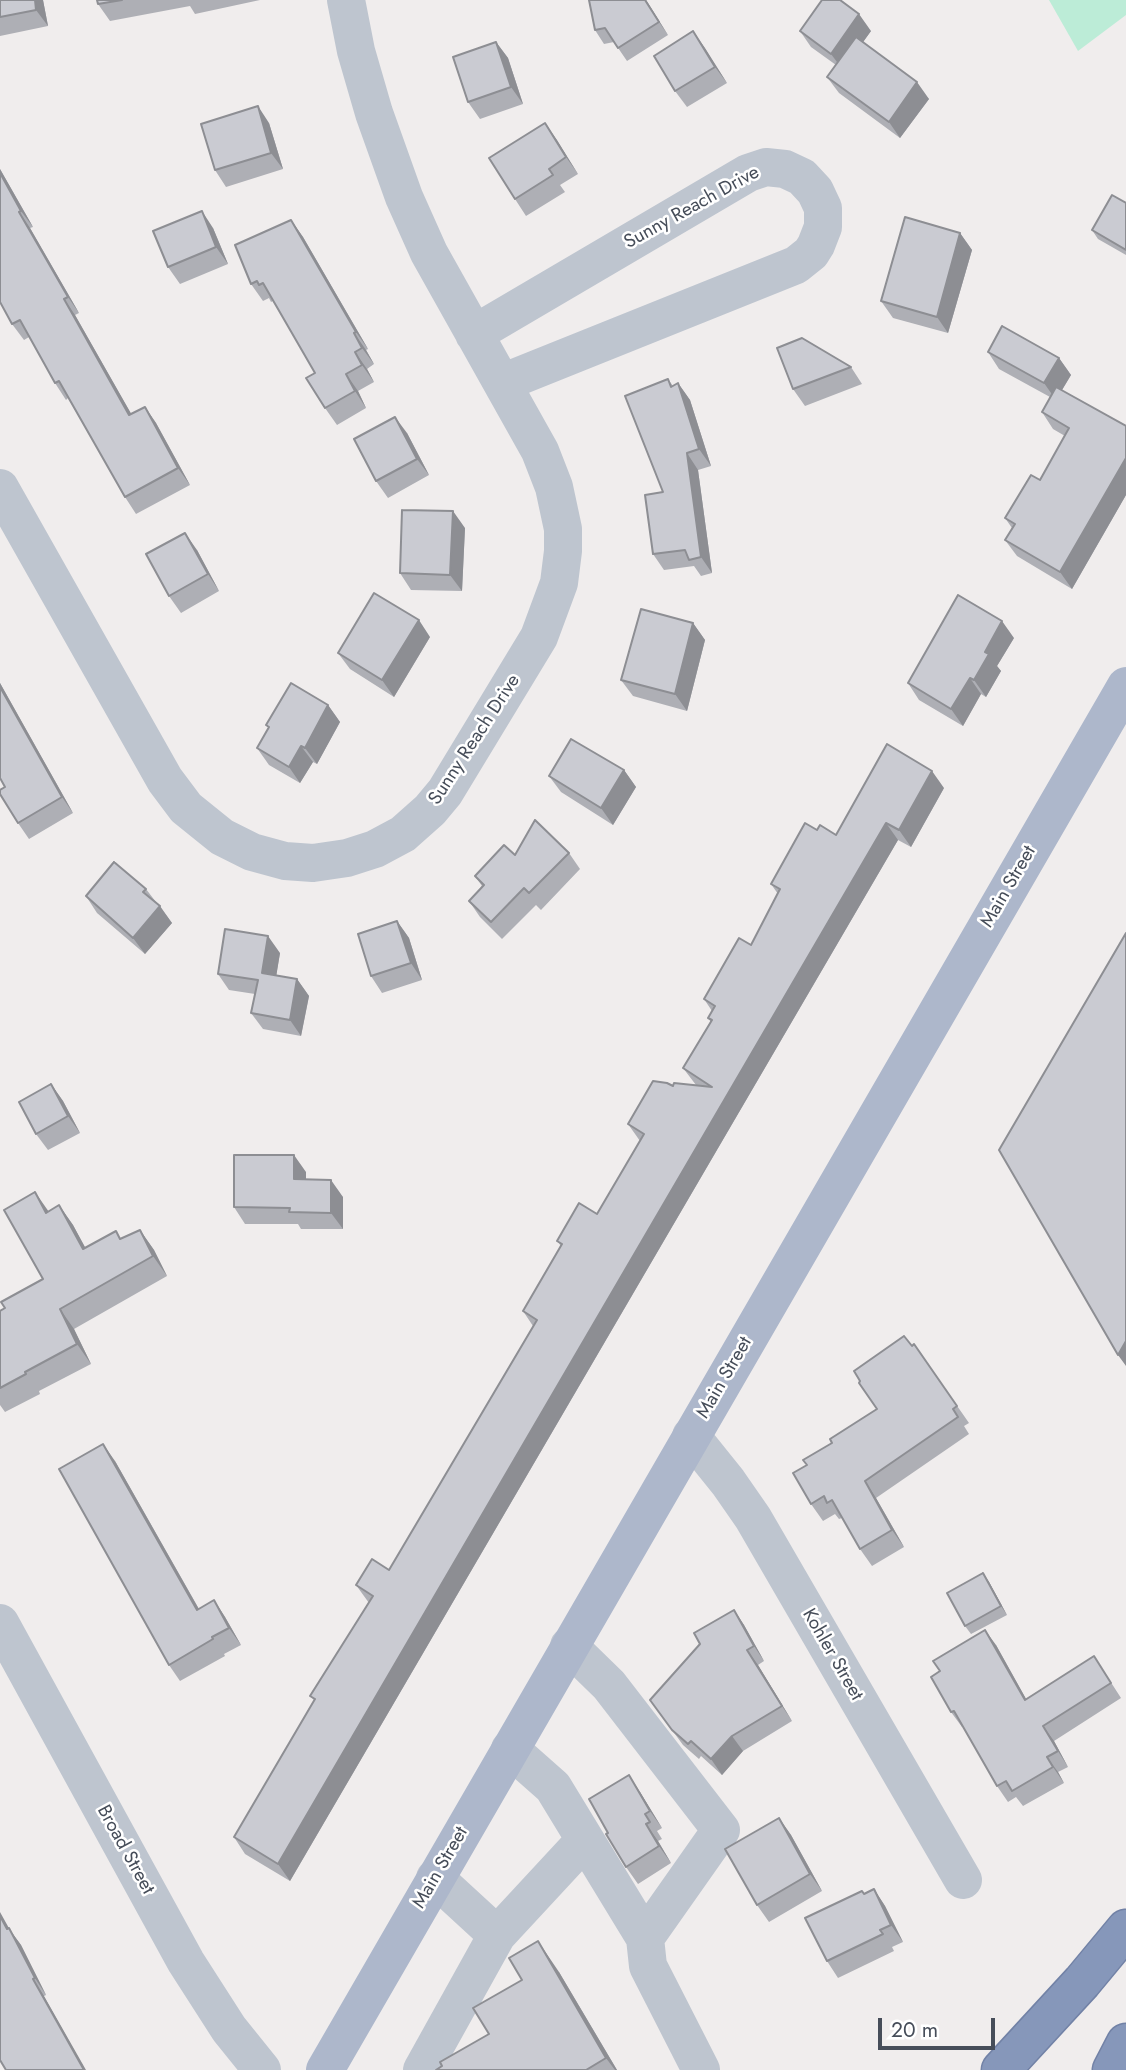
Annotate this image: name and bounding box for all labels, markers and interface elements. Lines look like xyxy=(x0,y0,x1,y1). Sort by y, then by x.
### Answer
street label: Sunny Reach Drive xyxy=(621,161,763,255)
street label: Sunny Reach Drive xyxy=(424,671,526,809)
street label: Main Street xyxy=(977,842,1041,932)
street label: Main Street xyxy=(693,1333,757,1423)
street label: Kohler Street xyxy=(797,1605,867,1705)
street label: Broad Street xyxy=(91,1802,159,1898)
street label: Main Street xyxy=(409,1823,473,1913)
scale bar xyxy=(881,2004,998,2048)
text: 20 m xyxy=(891,2015,938,2045)

